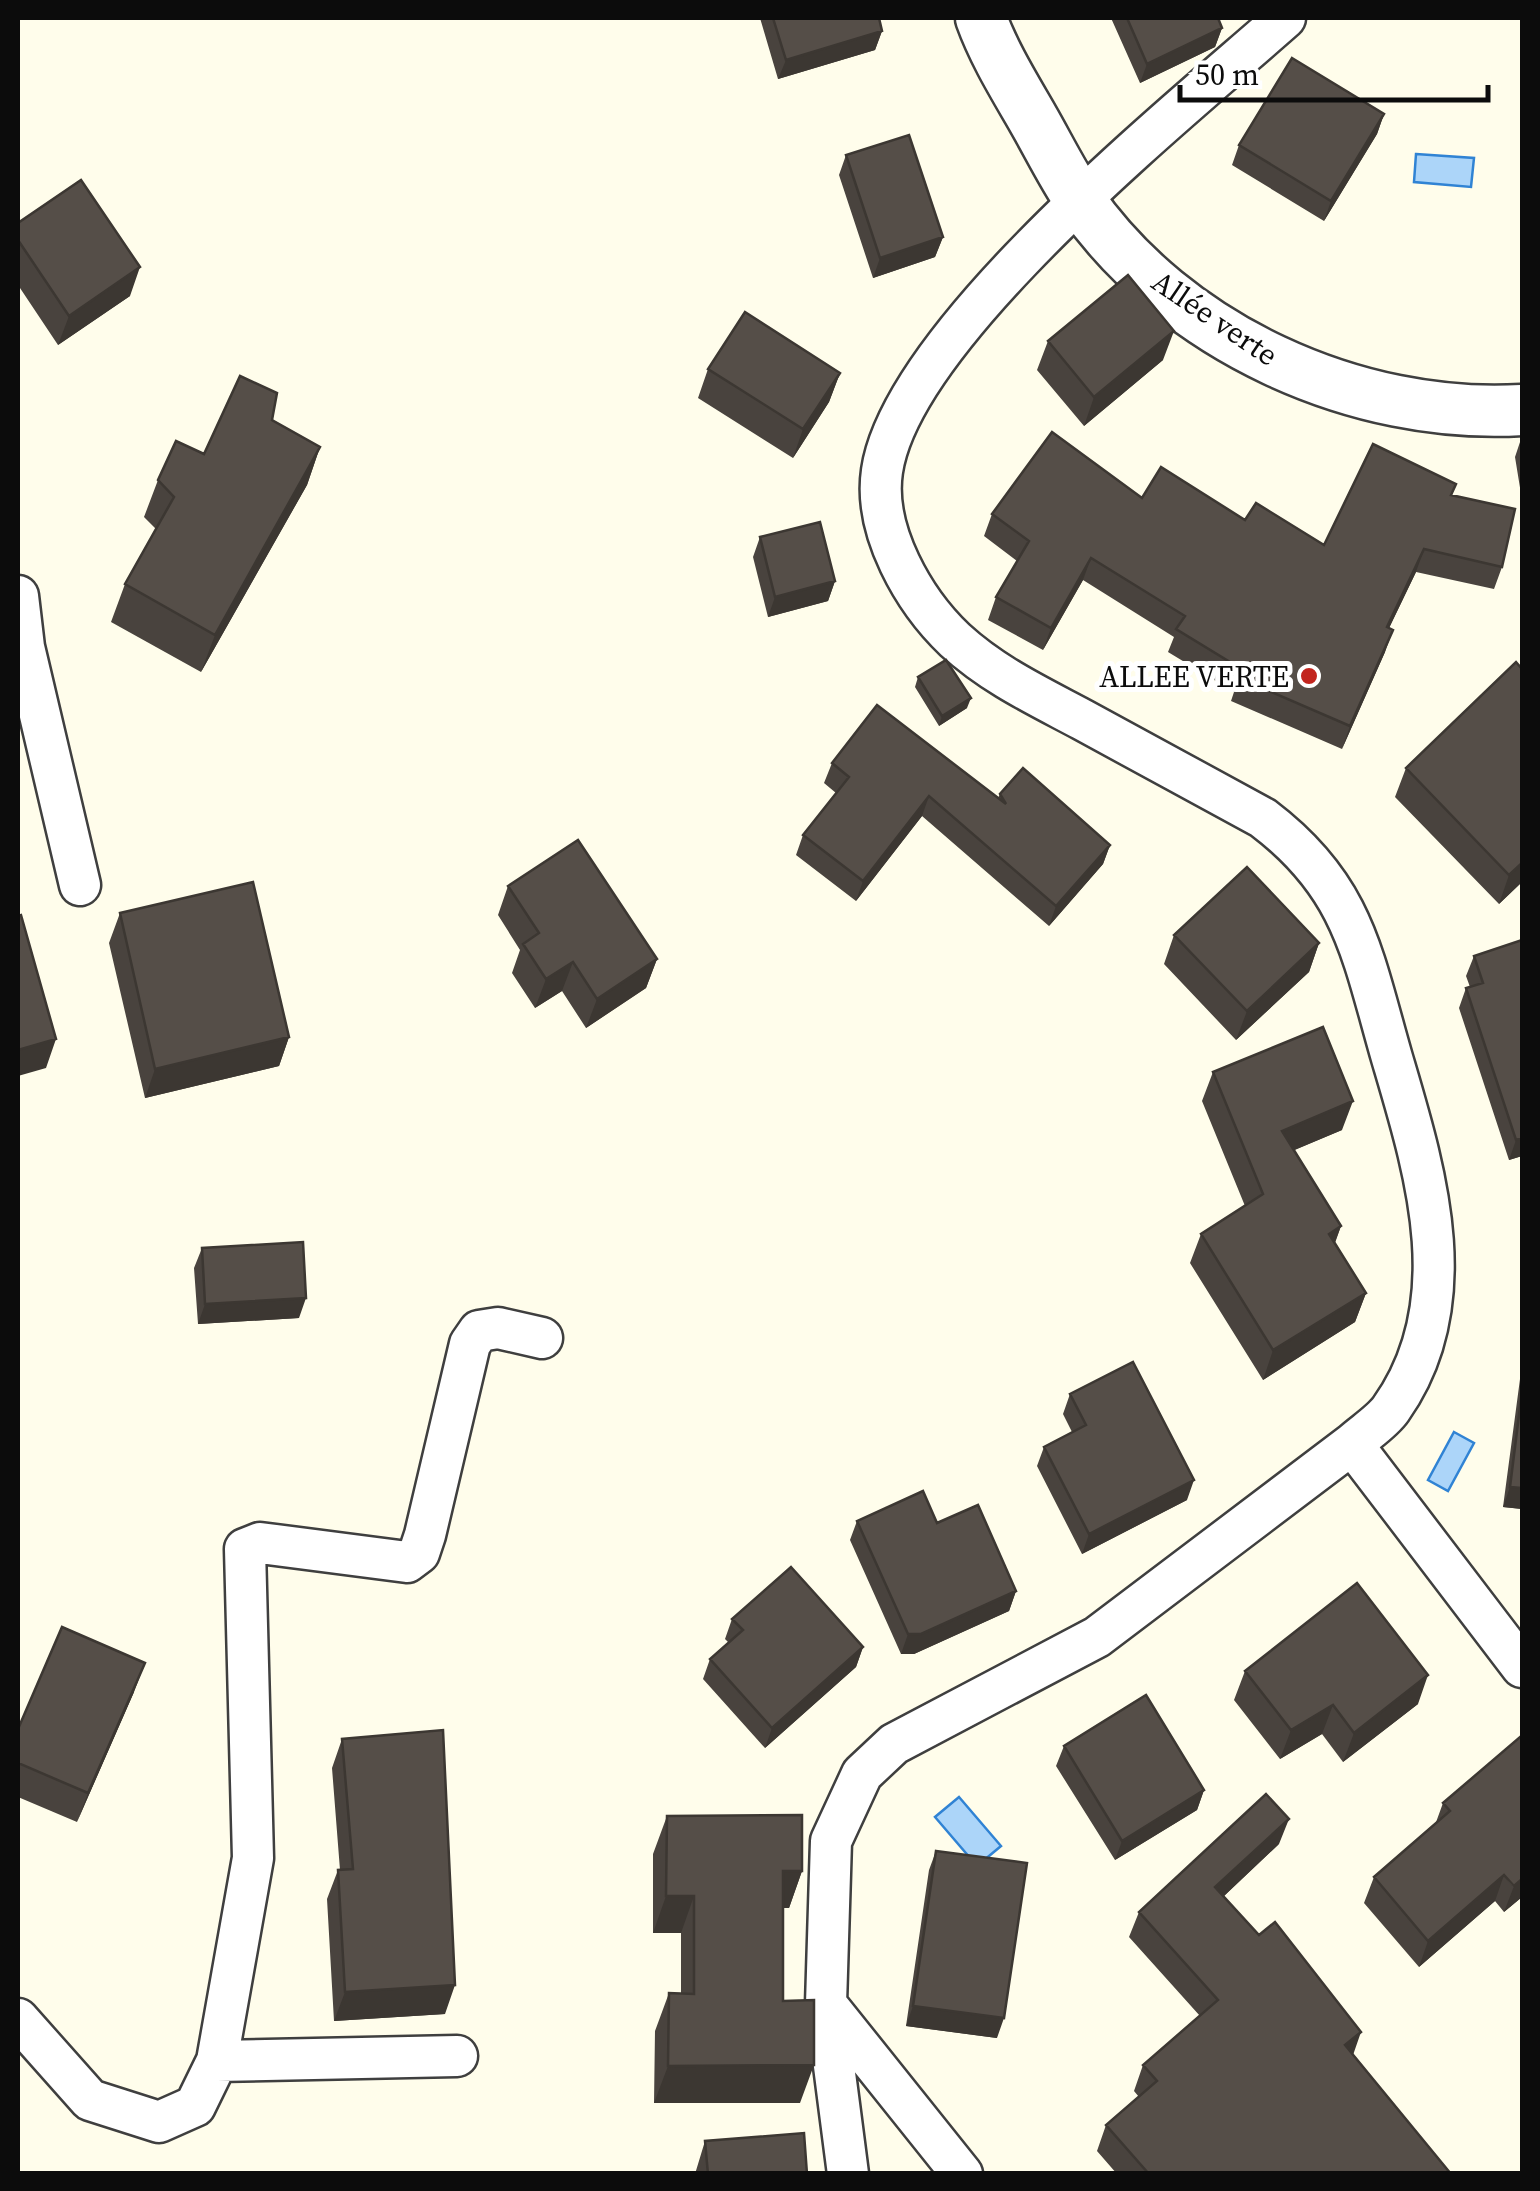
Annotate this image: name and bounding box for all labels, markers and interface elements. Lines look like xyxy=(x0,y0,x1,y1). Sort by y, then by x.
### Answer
scale bar xyxy=(1180,40,1488,102)
text: 50 m xyxy=(1195,54,1259,95)
street label: Allée verte xyxy=(1144,261,1286,375)
place label: ALLEE VERTE xyxy=(1099,656,1289,697)
marker: ALLEE VERTE xyxy=(1298,665,1320,687)

